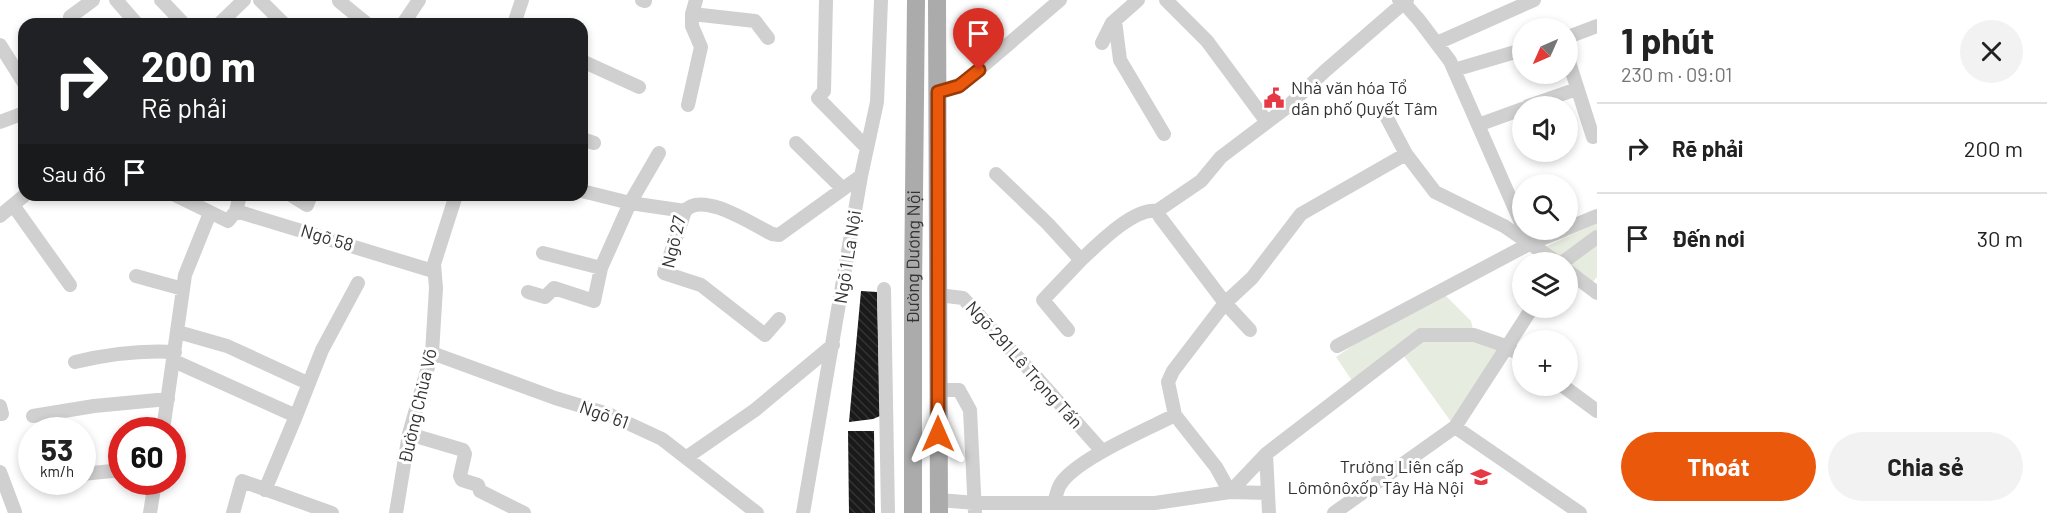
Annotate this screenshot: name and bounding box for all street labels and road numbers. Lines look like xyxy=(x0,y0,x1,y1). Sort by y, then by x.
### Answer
street label: Đường Dương Nội xyxy=(901,190,924,324)
street label: Ngõ 1 La Nội xyxy=(829,209,865,305)
street label: Ngõ 27 xyxy=(656,213,690,270)
street label: Ngõ 58 xyxy=(298,219,356,255)
street label: Ngõ 291 Lê Trọng Tấn xyxy=(962,296,1088,433)
street label: Đường Chùa Võ xyxy=(393,346,441,465)
street label: Ngõ 61 xyxy=(577,395,632,433)

